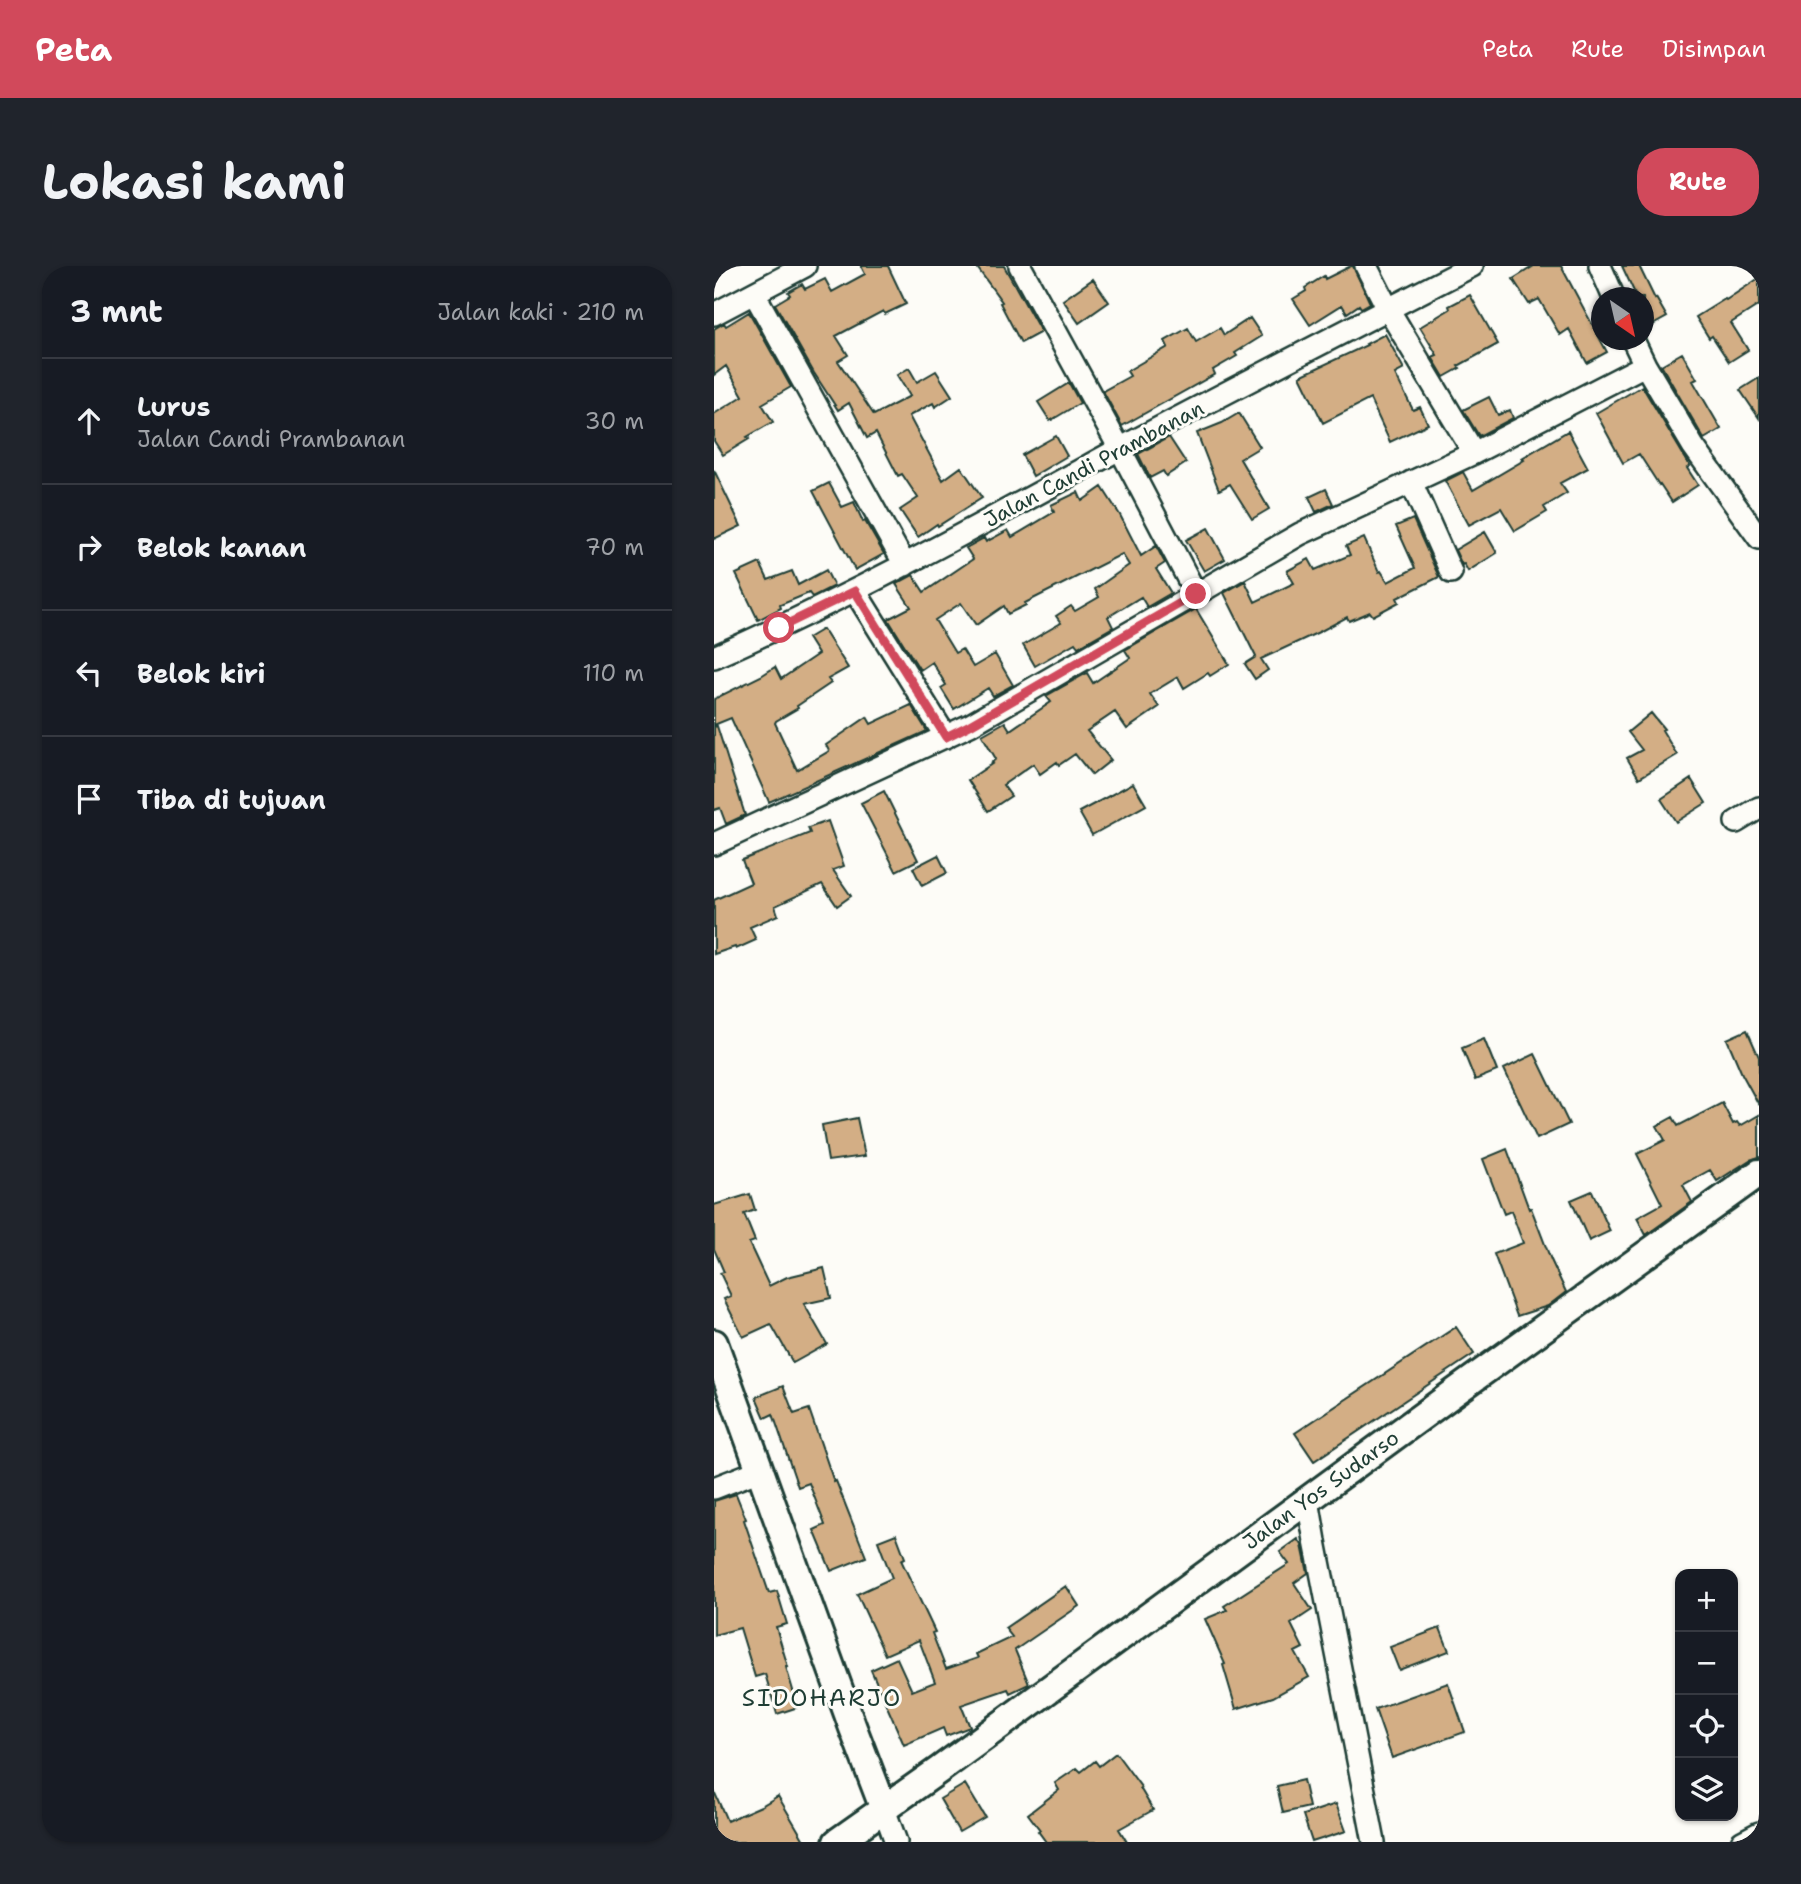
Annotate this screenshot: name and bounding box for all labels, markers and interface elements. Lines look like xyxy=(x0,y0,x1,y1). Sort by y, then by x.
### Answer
text: Peta xyxy=(35,27,112,72)
text: Peta xyxy=(1482,33,1533,65)
text: Rute xyxy=(1571,33,1624,65)
text: Disimpan xyxy=(1662,33,1766,65)
button: Rute xyxy=(1637,148,1759,216)
text: Lokasi kami xyxy=(42,149,346,215)
north arrow xyxy=(1591,287,1654,350)
text: 3 mnt xyxy=(70,291,163,332)
text: Jalan kaki · 210 m xyxy=(437,297,644,327)
text: Lurus xyxy=(137,389,210,424)
street label: Jalan Candi Prambanan xyxy=(979,394,1209,534)
icon: ahead xyxy=(70,402,108,440)
text: 30 m xyxy=(585,406,644,436)
text: Jalan Candi Prambanan xyxy=(137,424,405,454)
icon: right xyxy=(70,528,108,566)
text: Belok kanan xyxy=(137,530,306,565)
text: 70 m xyxy=(585,532,644,562)
route end xyxy=(1180,578,1211,609)
route start xyxy=(763,612,794,643)
icon: left xyxy=(70,654,108,692)
text: Belok kiri xyxy=(137,656,266,691)
text: 110 m xyxy=(582,658,644,688)
icon: arrive xyxy=(70,780,108,818)
text: Tiba di tujuan xyxy=(137,782,326,817)
street label: Jalan Yos Sudarso xyxy=(1237,1424,1405,1556)
map controls xyxy=(1675,1569,1738,1821)
button: + xyxy=(1675,1569,1738,1632)
button: − xyxy=(1675,1632,1738,1695)
district label: SIDOHARJO xyxy=(742,1682,902,1714)
button: locate xyxy=(1675,1695,1738,1758)
button: layers xyxy=(1675,1758,1738,1821)

